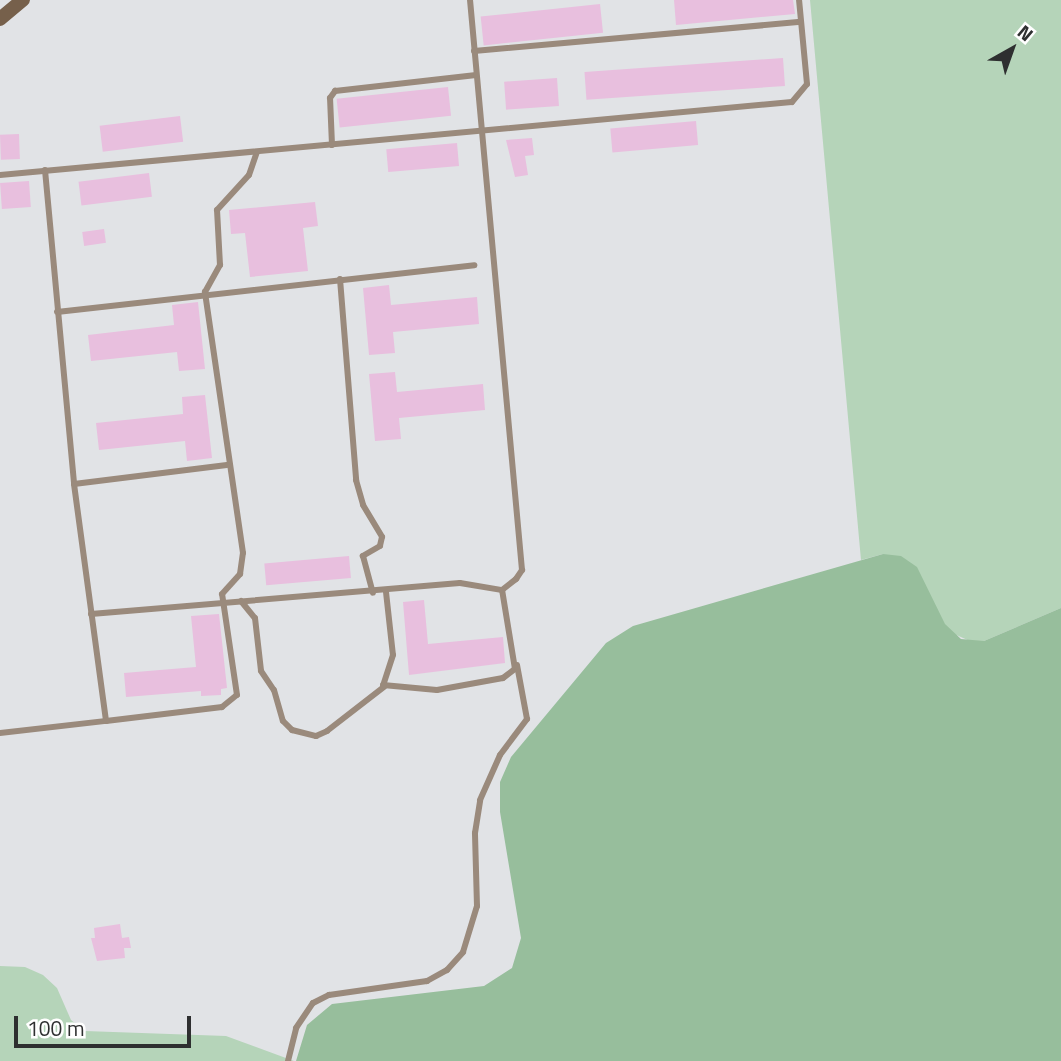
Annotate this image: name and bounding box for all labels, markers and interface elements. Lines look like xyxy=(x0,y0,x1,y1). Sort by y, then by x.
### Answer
north arrow xyxy=(977,14,1047,84)
text: N xyxy=(1011,17,1040,48)
scale bar xyxy=(18,1002,194,1046)
text: 100 m xyxy=(27,1012,84,1044)

